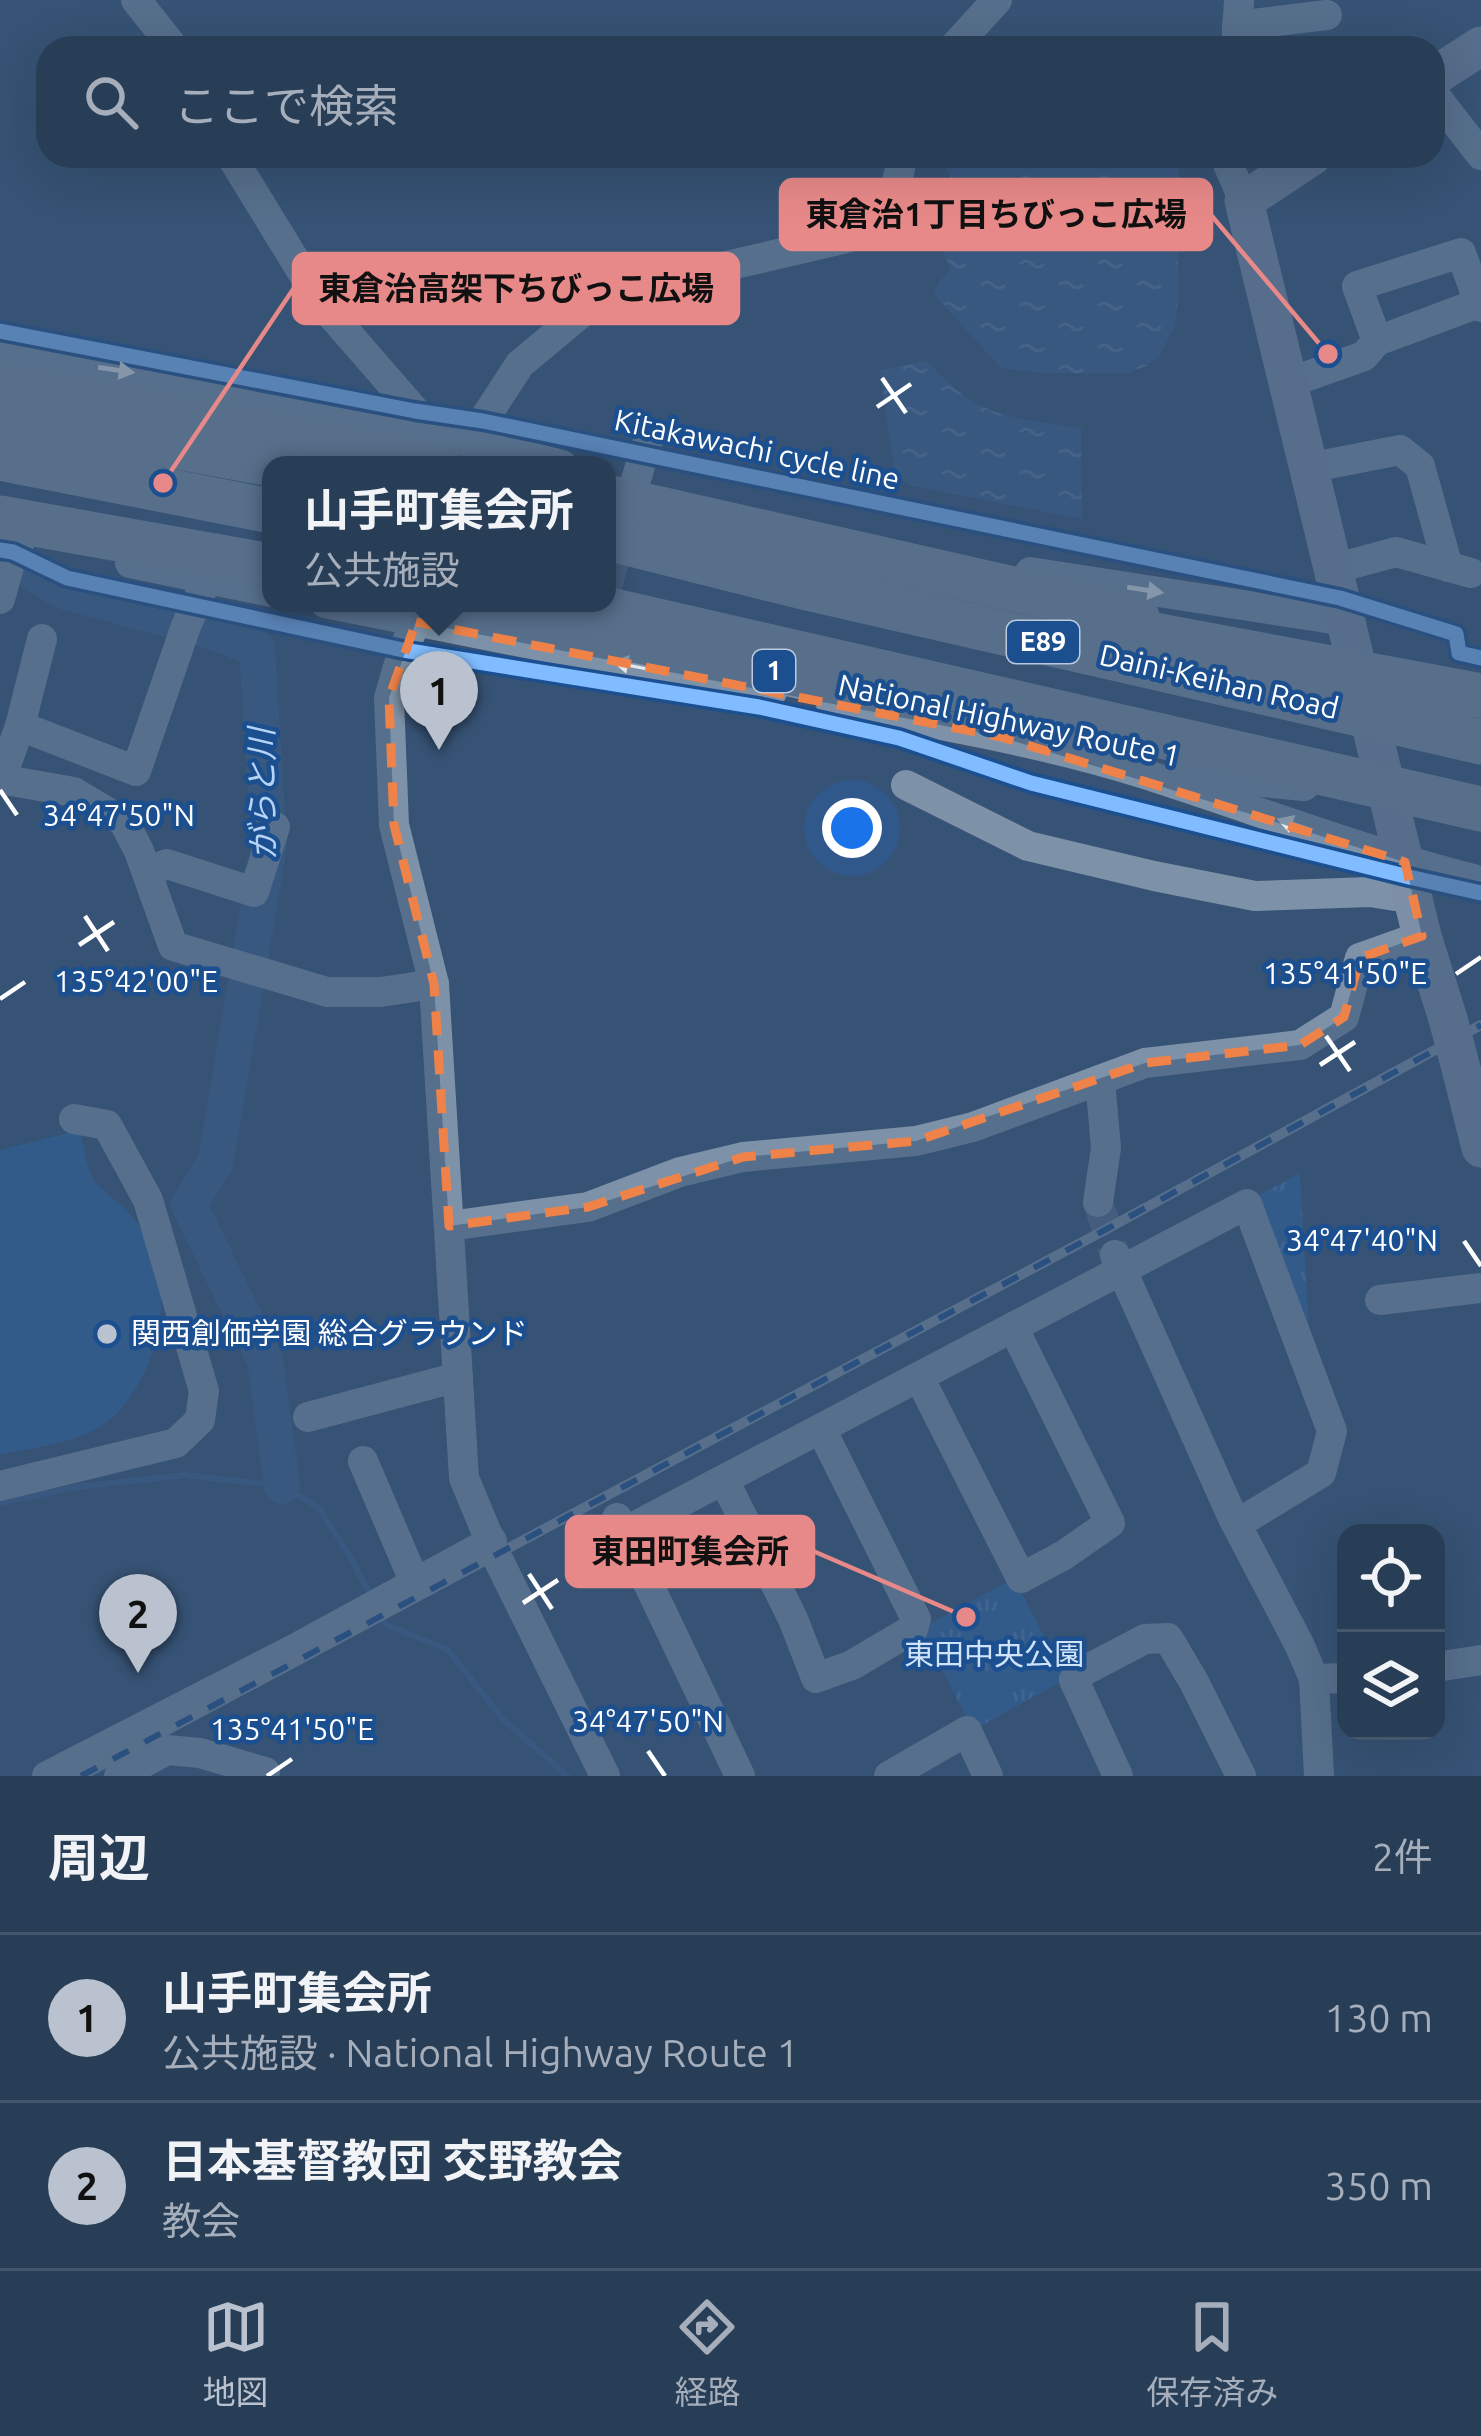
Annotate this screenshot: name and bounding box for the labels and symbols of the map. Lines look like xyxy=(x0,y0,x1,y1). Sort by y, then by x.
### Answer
callout: 東倉治1丁目ちびっこ広場 xyxy=(781,180,1211,249)
text: 東倉治1丁目ちびっこ広場 xyxy=(805,195,1187,232)
callout: 東倉治高架下ちびっこ広場 xyxy=(294,254,738,323)
text: 東倉治高架下ちびっこ広場 xyxy=(318,269,714,306)
one-way arrow xyxy=(98,361,135,380)
street label: Kitakawachi cycle line xyxy=(612,402,903,496)
one-way arrow xyxy=(1127,581,1165,600)
road number: E89 xyxy=(1007,621,1079,663)
street label: Daini-Keihan Road xyxy=(1096,637,1342,725)
road number: 1 xyxy=(753,650,795,692)
pin: 1 xyxy=(400,651,478,750)
one-way arrow xyxy=(611,655,649,674)
street label: National Highway Route 1 xyxy=(835,667,1183,773)
water label: がらと川 xyxy=(242,725,281,860)
text: 34°47'50"N xyxy=(43,798,195,832)
your location xyxy=(822,798,882,858)
one-way arrow xyxy=(1276,814,1312,833)
text: 135°41'50"E xyxy=(1263,956,1427,990)
text: 135°42'00"E xyxy=(54,964,218,998)
text: 34°47'40"N xyxy=(1286,1223,1438,1257)
place label: 関西創価学園 総合グラウンド xyxy=(131,1316,528,1350)
marker: 関西創価学園 総合グラウンド xyxy=(94,1321,120,1347)
callout: 東田町集会所 xyxy=(567,1517,813,1586)
text: 東田町集会所 xyxy=(591,1532,789,1569)
pin: 2 xyxy=(99,1574,177,1673)
park label: 東田中央公園 xyxy=(904,1637,1084,1671)
text: 34°47'50"N xyxy=(572,1704,724,1738)
text: 135°41'50"E xyxy=(210,1712,374,1746)

